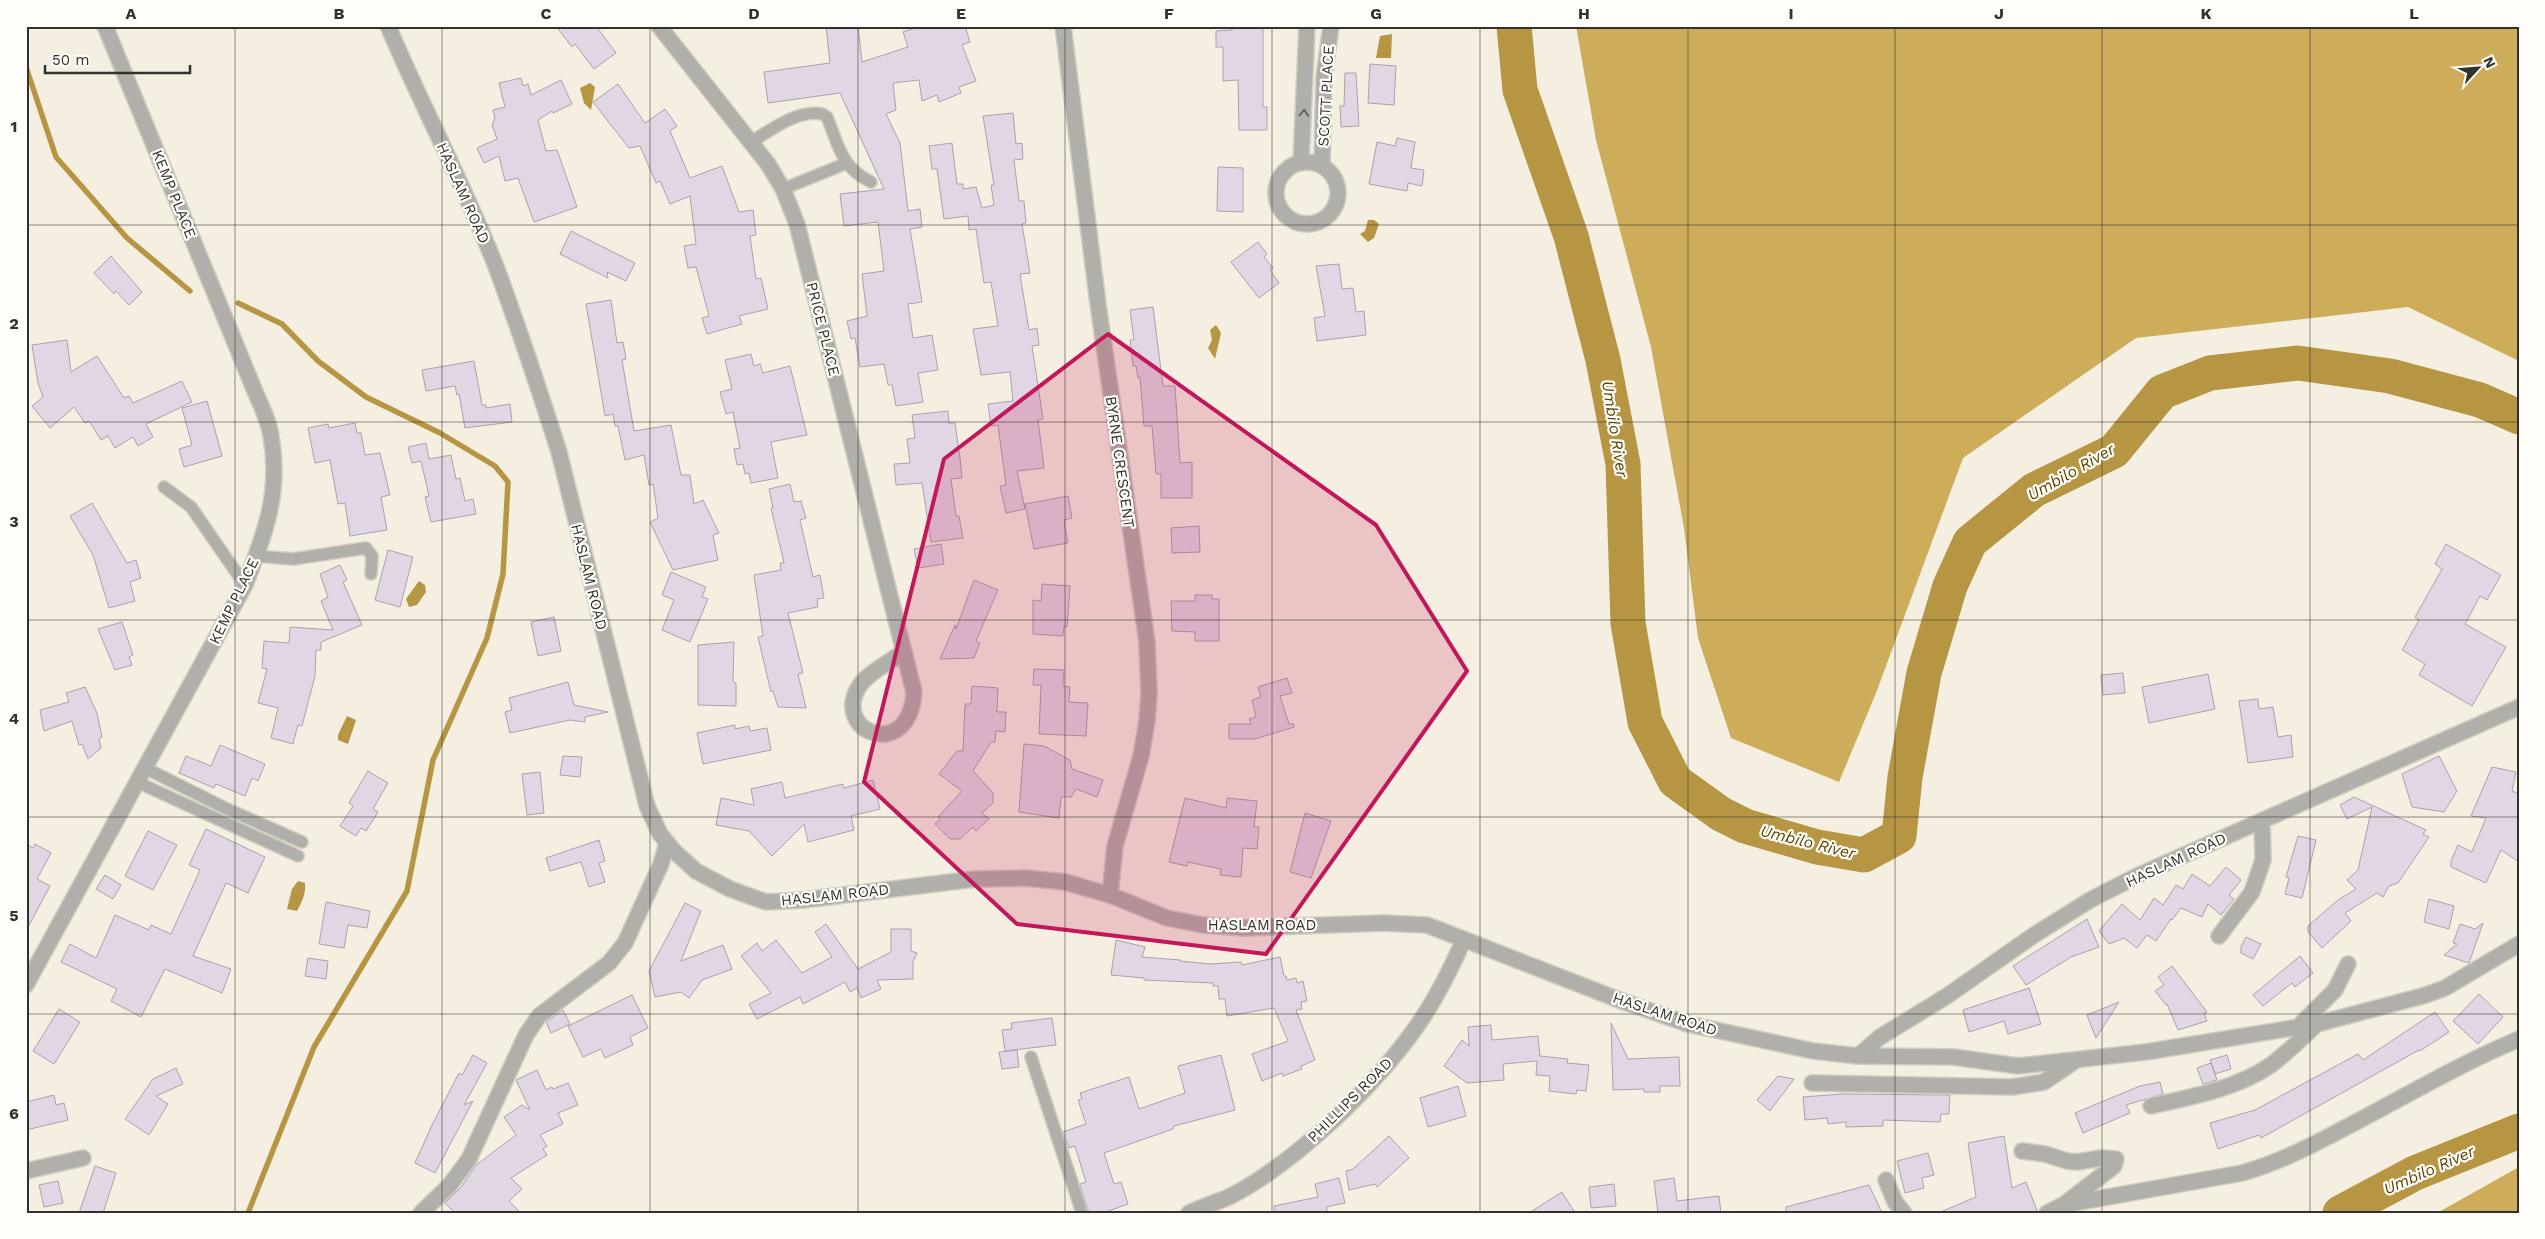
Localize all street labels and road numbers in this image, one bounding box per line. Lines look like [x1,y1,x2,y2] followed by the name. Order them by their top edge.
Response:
[1314,45,1338,147] street label: SCOTT PLACE
[433,140,493,246] street label: HASLAM ROAD
[148,147,200,241] street label: KEMP PLACE
[803,280,843,378] street label: PRICE PLACE
[1102,395,1138,529] street label: BYRNE CRESCENT
[567,522,611,632] street label: HASLAM ROAD
[205,555,263,647] street label: KEMP PLACE
[2123,829,2229,891] street label: HASLAM ROAD
[780,880,890,910] street label: HASLAM ROAD
[1208,916,1316,934] street label: HASLAM ROAD
[1611,989,1719,1039] street label: HASLAM ROAD
[1304,1054,1396,1146] street label: PHILLIPS ROAD

